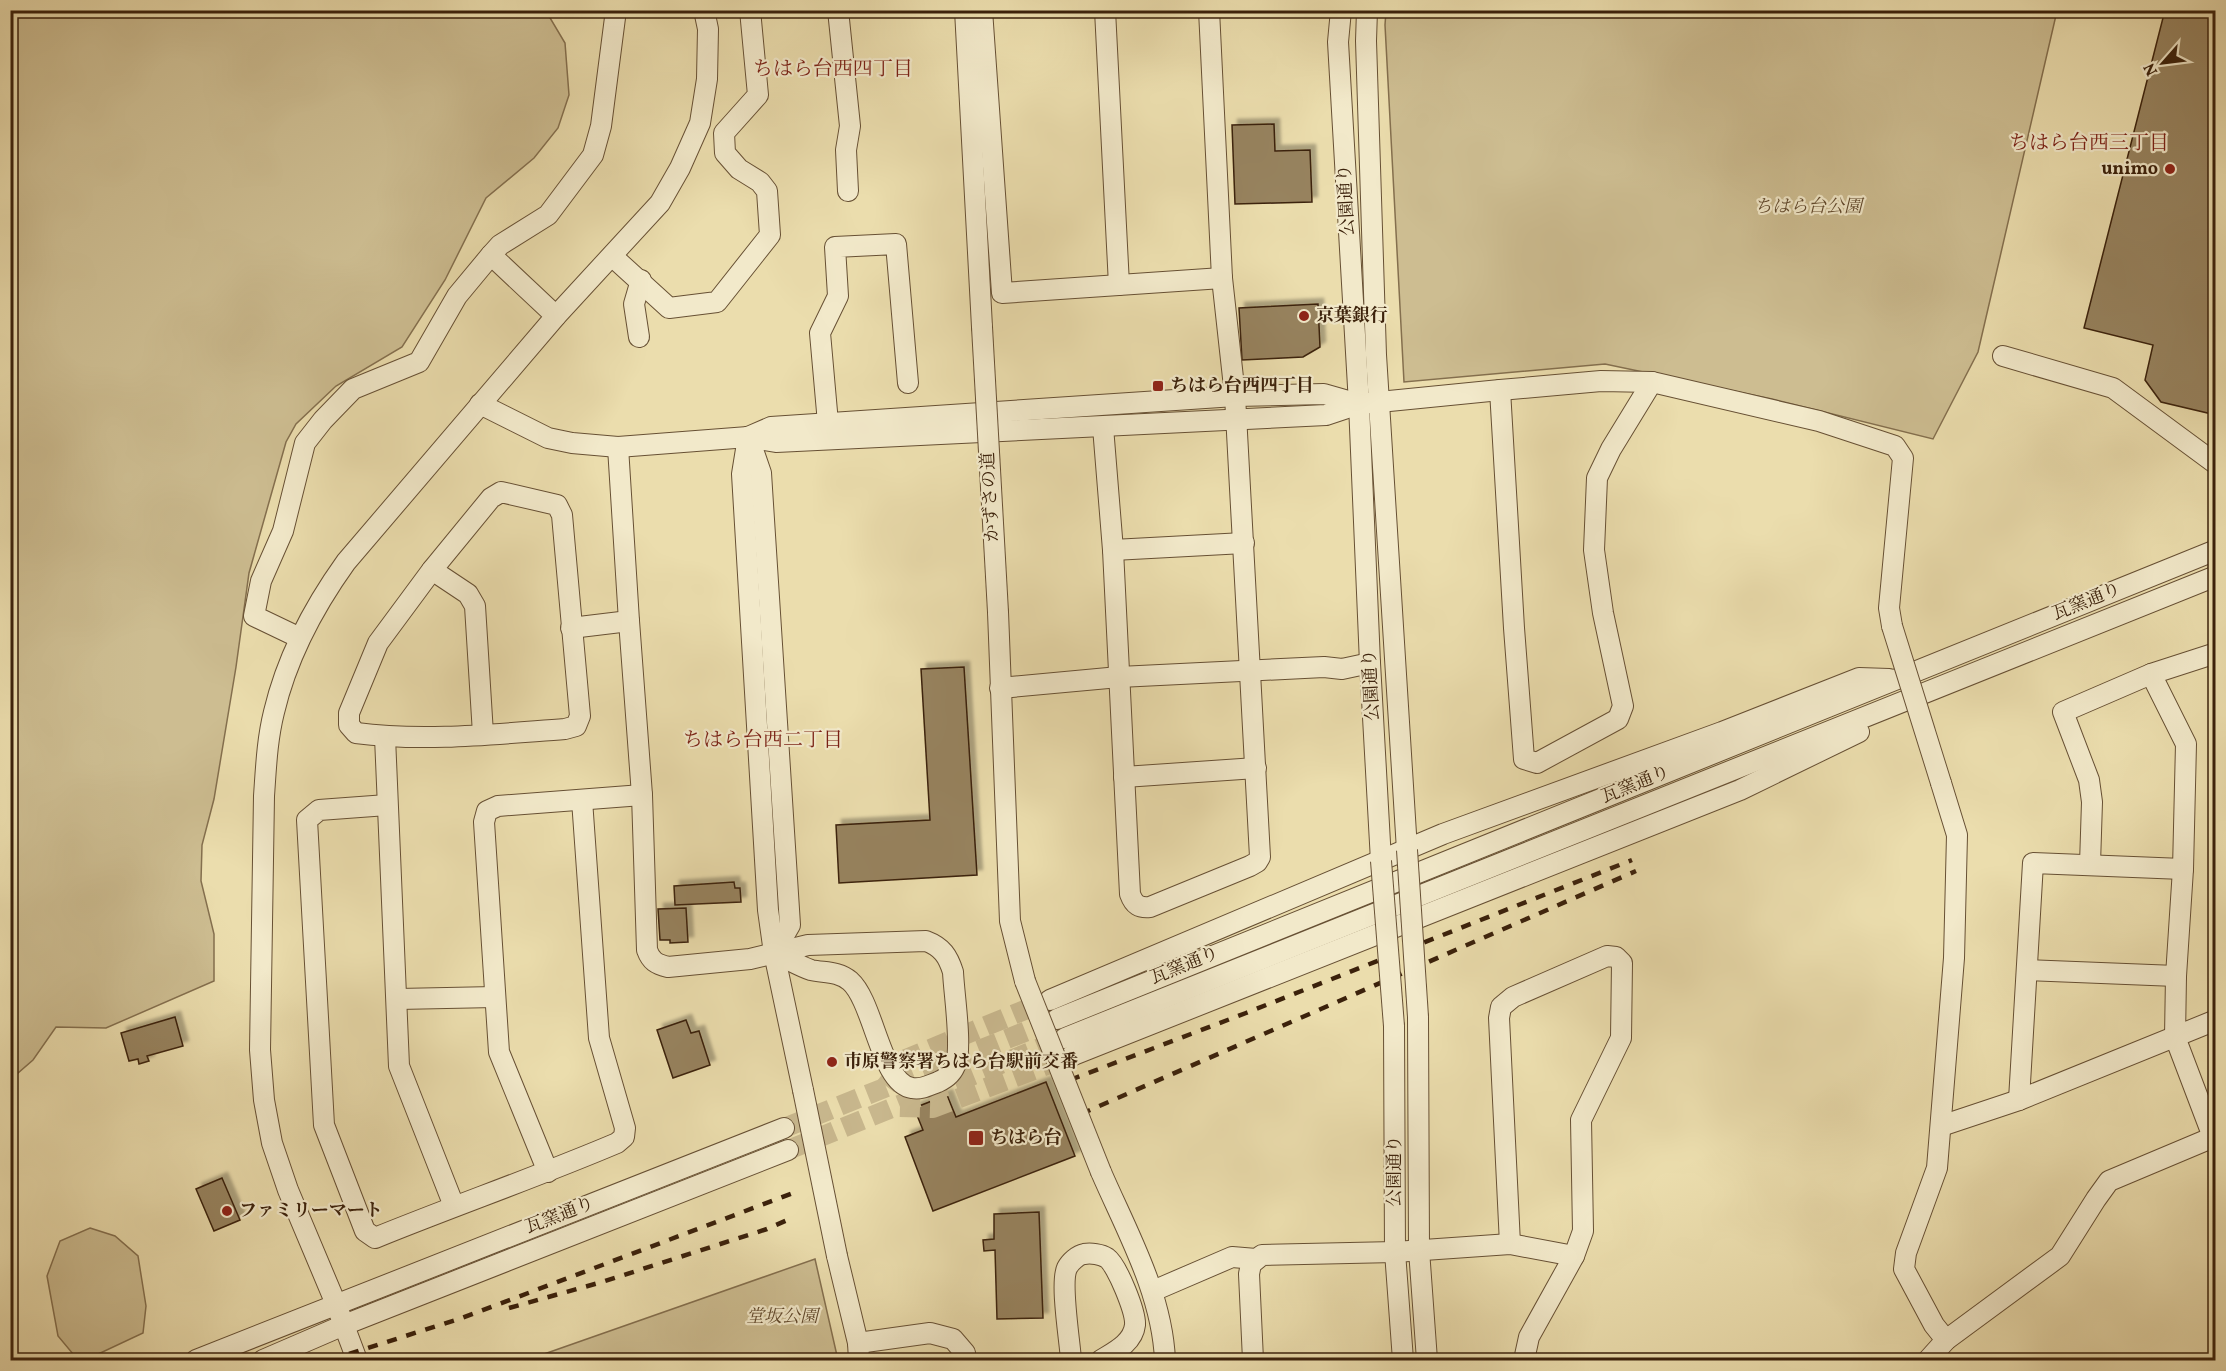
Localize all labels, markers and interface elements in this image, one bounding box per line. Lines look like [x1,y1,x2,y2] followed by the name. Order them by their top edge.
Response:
[2133,33,2193,93] north arrow
[753,56,913,84] district label: ちはら台西四丁目
[2139,58,2164,79] text: N
[2009,130,2169,158] district label: ちはら台西三丁目
[2101,157,2158,182] place label: unimo
[2163,162,2177,176] marker: unimo
[1333,163,1361,237] street label: 公園通り
[1754,195,1865,220] park label: ちはら台公園
[1316,304,1388,329] place label: 京葉銀行
[1297,309,1311,323] marker: 京葉銀行
[1170,374,1314,399] place label: ちはら台西四丁目
[1151,379,1165,393] marker: ちはら台西四丁目
[976,451,1006,543] street label: かずさの道
[2049,577,2125,627] street label: 瓦窯通り
[1358,648,1386,722] street label: 公園通り
[683,727,843,755] district label: ちはら台西二丁目
[1598,760,1674,810] street label: 瓦窯通り
[1147,941,1223,991] street label: 瓦窯通り
[844,1050,1078,1075] place label: 市原警察署ちはら台駅前交番
[825,1055,839,1069] marker: 市原警察署ちはら台駅前交番
[990,1126,1062,1151] place label: ちはら台
[967,1129,985,1147] marker: ちはら台
[1383,1135,1408,1207] street label: 公園通り
[522,1191,598,1241] street label: 瓦窯通り
[239,1199,383,1224] place label: ファミリーマート
[220,1204,234,1218] marker: ファミリーマート
[746,1305,821,1330] park label: 堂坂公園

